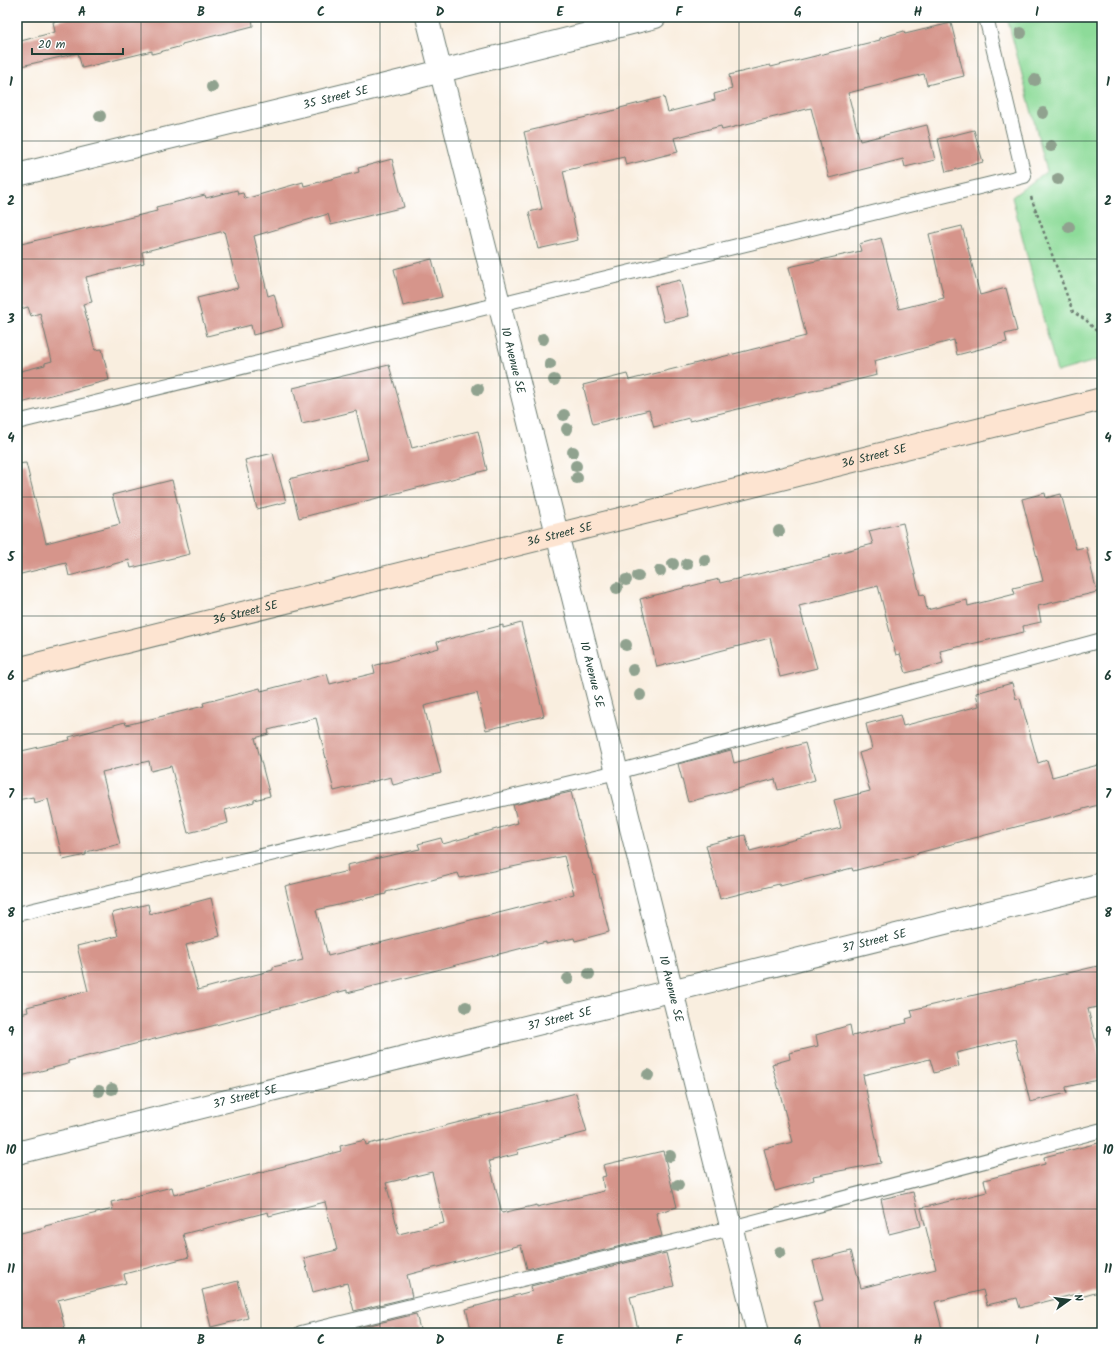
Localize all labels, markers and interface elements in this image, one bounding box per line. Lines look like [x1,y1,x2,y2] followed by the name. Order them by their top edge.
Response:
[78,2,86,23] text: A
[197,2,205,23] text: B
[317,2,325,23] text: C
[436,2,445,23] text: D
[556,2,564,23] text: E
[675,2,683,23] text: F
[794,2,802,23] text: G
[914,2,923,23] text: H
[1035,2,1039,23] text: I
[32,30,123,56] scale bar
[38,35,66,54] text: 20 m
[9,72,13,93] text: 1
[1106,72,1110,93] text: 1
[301,80,371,114] street label: 35 Street SE
[7,191,15,212] text: 2
[1104,191,1112,212] text: 2
[6,309,15,330] text: 3
[1103,309,1112,330] text: 3
[496,325,531,397] street label: 10 Avenue SE
[7,428,15,449] text: 4
[1104,428,1112,449] text: 4
[839,438,910,473] street label: 36 Street SE
[525,516,595,551] street label: 36 Street SE
[7,547,16,568] text: 5
[1104,547,1113,568] text: 5
[210,595,281,630] street label: 36 Street SE
[575,639,610,711] street label: 10 Avenue SE
[7,666,15,687] text: 6
[1104,666,1112,687] text: 6
[8,784,15,805] text: 7
[1105,784,1112,805] text: 7
[7,903,15,924] text: 8
[1104,903,1112,924] text: 8
[840,923,909,958] street label: 37 Street SE
[654,953,689,1025] street label: 10 Avenue SE
[525,1001,595,1036] street label: 37 Street SE
[8,1022,15,1043] text: 9
[1105,1022,1112,1043] text: 9
[211,1079,280,1114] street label: 37 Street SE
[6,1140,17,1161] text: 10
[1103,1140,1114,1161] text: 10
[7,1259,15,1280] text: 11
[1104,1259,1112,1280] text: 11
[1049,1280,1089,1320] north arrow
[1068,1292,1087,1303] text: N
[78,1330,86,1350] text: A
[197,1330,205,1350] text: B
[317,1330,325,1350] text: C
[436,1330,445,1350] text: D
[556,1330,564,1350] text: E
[675,1330,683,1350] text: F
[794,1330,802,1350] text: G
[914,1330,923,1350] text: H
[1035,1330,1039,1350] text: I

